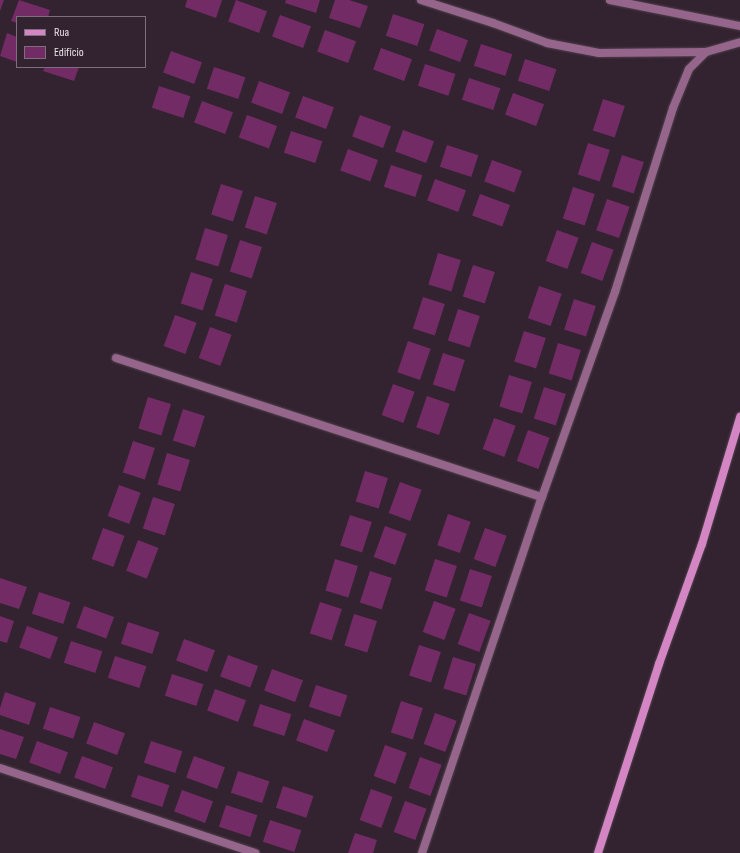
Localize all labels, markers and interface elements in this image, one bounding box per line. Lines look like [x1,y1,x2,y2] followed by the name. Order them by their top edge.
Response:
[16,16,146,68] legend
[54,25,69,40] text: Rua
[54,45,84,60] text: Edifício

